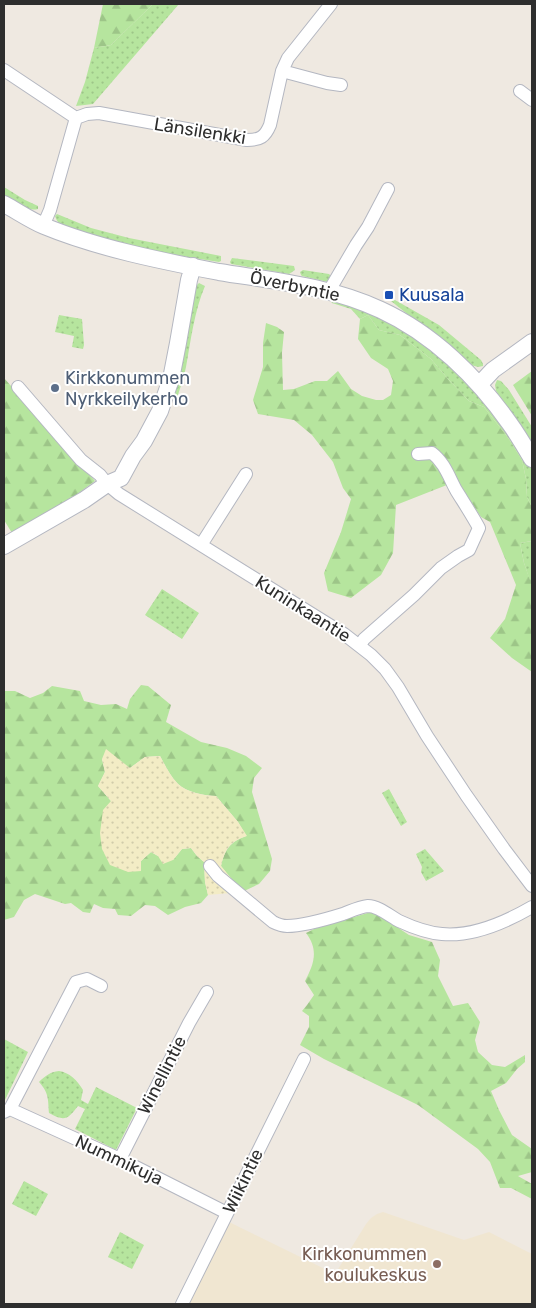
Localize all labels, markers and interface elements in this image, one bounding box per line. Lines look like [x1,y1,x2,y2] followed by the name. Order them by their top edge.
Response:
[152,113,248,149] street label: Länsilenkki
[248,266,342,306] street label: Överbyntie
[399,284,465,306] place label: Kuusala
[383,289,395,301] marker: Kuusala
[65,367,190,410] place label: Kirkkonummen Nyrkkeilykerho
[49,382,61,394] marker: Kirkkonummen Nyrkkeilykerho
[251,571,355,647] street label: Kuninkaantie
[133,1032,191,1118] street label: Winellintie
[72,1130,166,1190] street label: Nummikuja
[218,1145,268,1217] street label: Wiikintie
[302,1243,427,1286] place label: Kirkkonummen koulukeskus
[431,1258,443,1270] marker: Kirkkonummen koulukeskus

